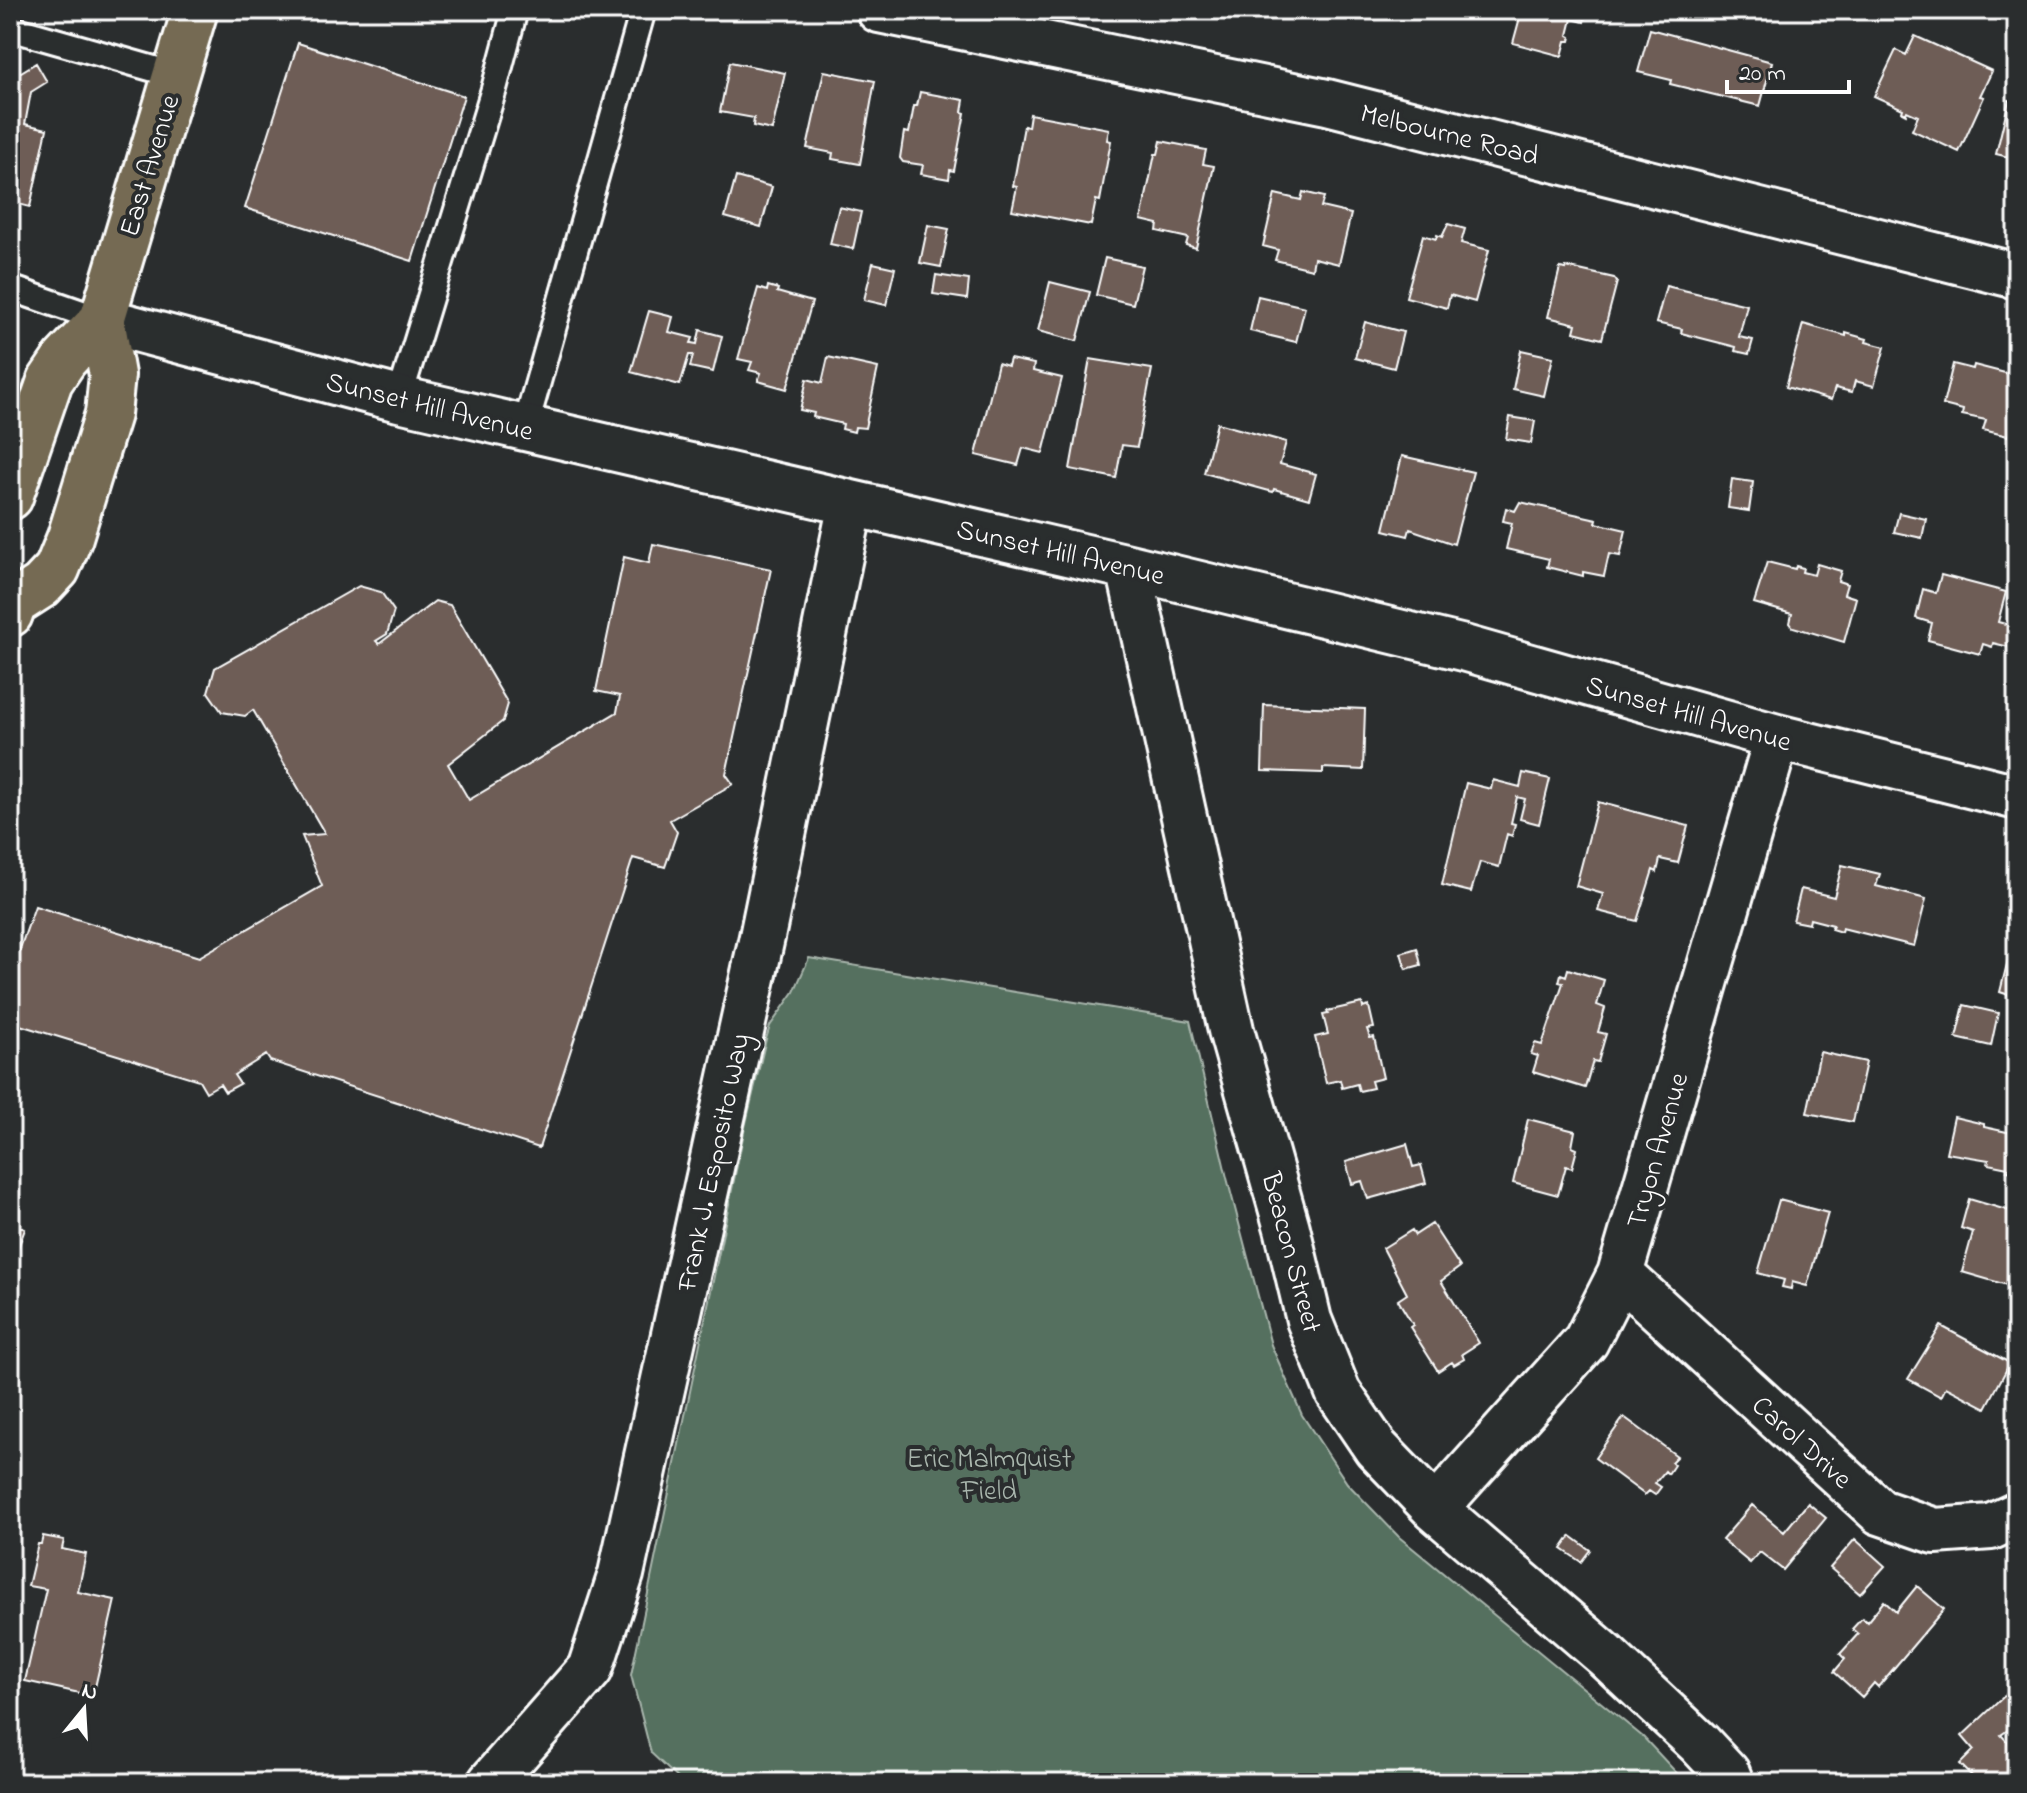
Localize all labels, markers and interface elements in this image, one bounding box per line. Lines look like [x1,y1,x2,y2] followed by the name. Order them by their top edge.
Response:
[1727,44,1849,94] scale bar
[1739,57,1786,92] text: 20 m
[110,90,192,242] street label: East Avenue
[1356,94,1543,178] street label: Melbourne Road
[321,363,538,454] street label: Sunset Hill Avenue
[952,511,1169,598] street label: Sunset Hill Avenue
[1580,666,1796,764] street label: Sunset Hill Avenue
[668,1030,763,1297] street label: Frank J. Esposito Way
[1618,1068,1701,1234] street label: Tryon Avenue
[1248,1167,1331,1338] street label: Beacon Street
[1741,1387,1860,1500] street label: Carol Drive
[907,1440,1071,1513] park label: Eric Malmquist Field
[44,1669,124,1749] north arrow
[77,1675,101,1710] text: N

